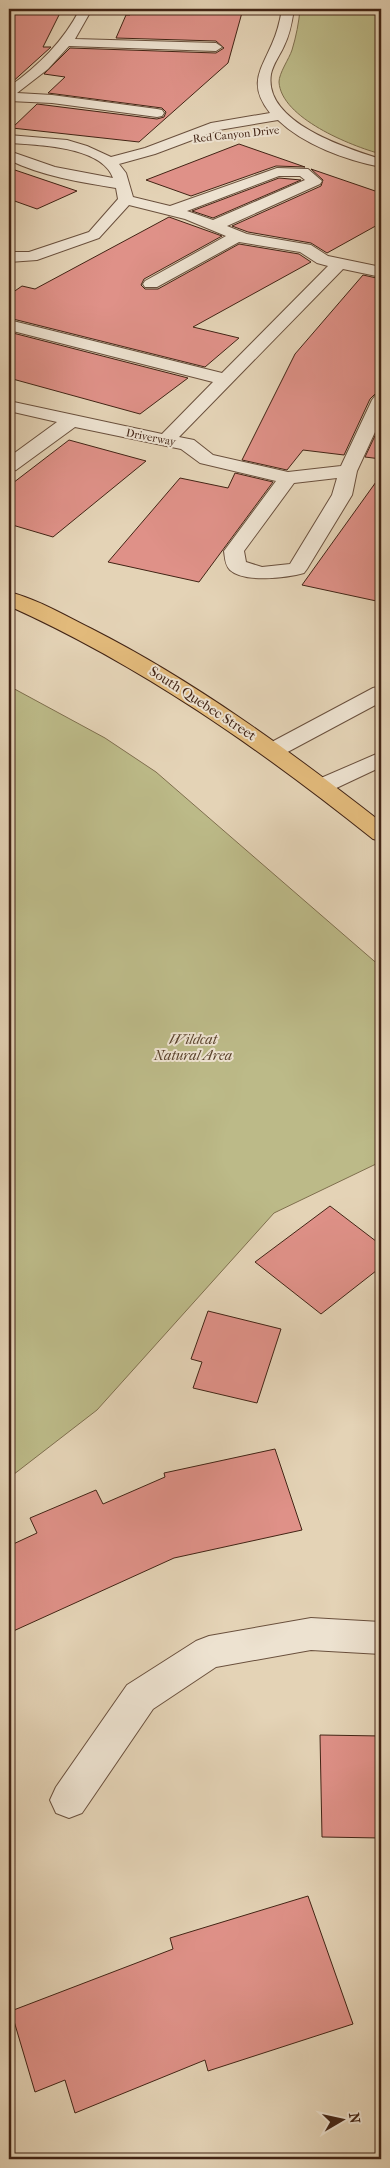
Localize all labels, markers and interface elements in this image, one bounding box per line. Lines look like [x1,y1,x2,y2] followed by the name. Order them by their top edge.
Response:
[192,123,281,146] street label: Red Canyon Drive
[125,426,178,449] street label: Driverway
[146,663,259,744] street label: South Quebec Street
[153,1031,232,1064] park label: Wildcat Natural Area
[318,2096,368,2146] north arrow
[345,2111,364,2125] text: N

